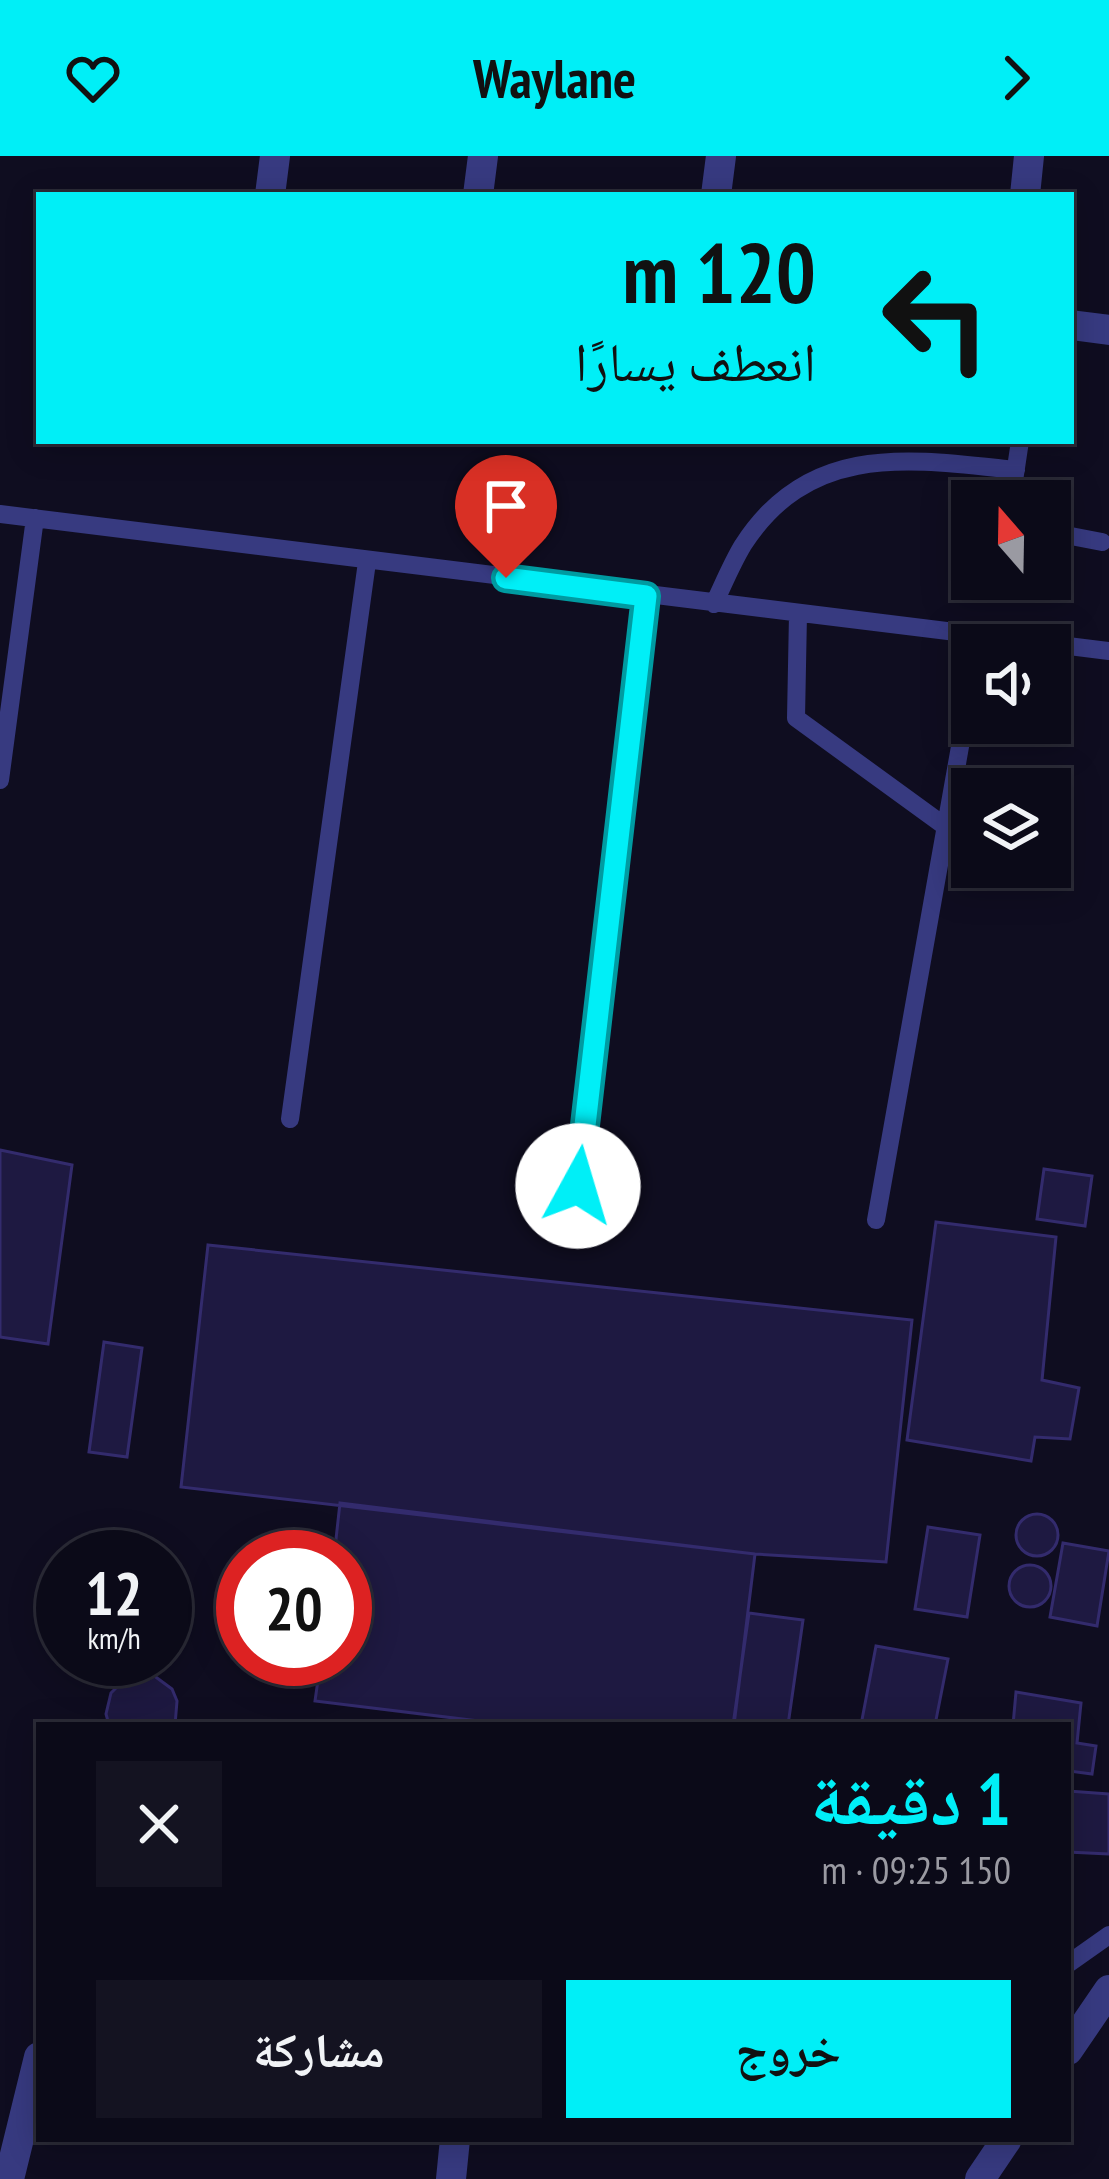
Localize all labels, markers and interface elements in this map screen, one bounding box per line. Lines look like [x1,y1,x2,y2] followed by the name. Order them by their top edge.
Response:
[473,43,636,113] text: Waylane
[60,45,126,111] icon: heart
[983,45,1049,111] icon: forward
[623,217,816,326] text: 120 m
[858,240,1014,396] icon: left
[575,326,816,396] text: انعطف يسارًا
[455,455,557,578] pin
[473,473,539,539] icon: arrive
[951,480,1071,600] north arrow
[951,480,1071,888] map controls
[951,624,1071,744] button: sound
[951,768,1071,888] button: layers
[515,1123,641,1249] position arrow
[216,1530,372,1686] speed limit sign: 20
[85,1554,143,1632] text: 12
[87,1618,141,1657] text: km/h
[811,1752,1011,1845] text: 1 دقيقة
[96,1761,222,1887] button: close
[822,1844,1011,1895] text: 150 m · 09:25
[96,1980,542,2118] button: مشاركة
[566,1980,1011,2118] button: خروج

